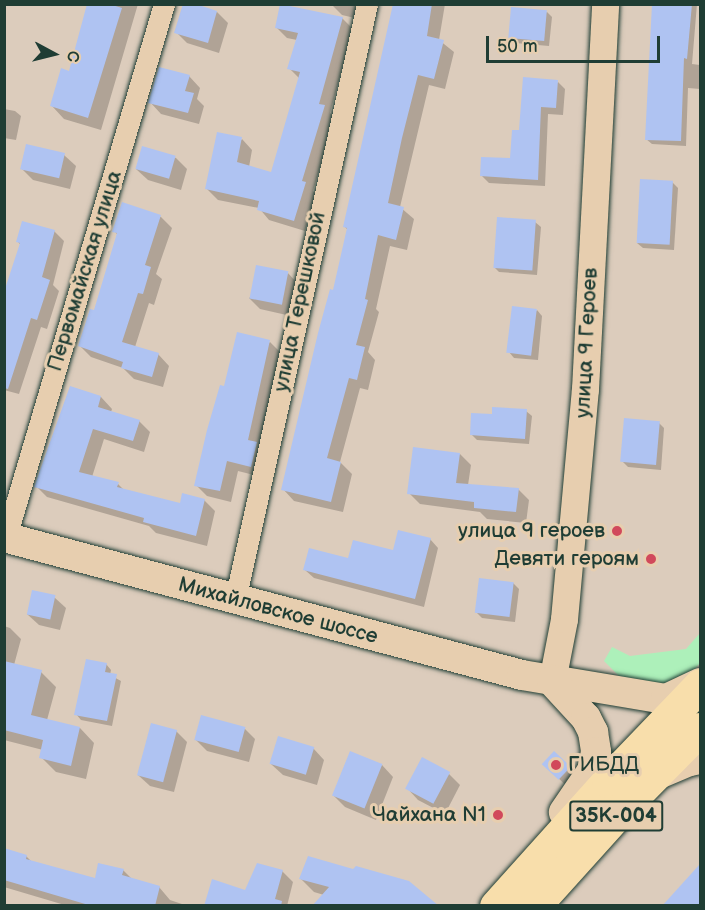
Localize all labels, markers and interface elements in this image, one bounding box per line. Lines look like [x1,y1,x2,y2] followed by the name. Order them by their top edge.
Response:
[24,24,84,84] north arrow
[489,24,663,62] scale bar
[497,36,538,57] text: 50 m
[62,50,82,63] text: С
[42,168,128,374] street label: Первомайская улица
[269,210,331,394] street label: улица Терешковой
[570,267,604,419] street label: улица 9 Героев
[458,518,605,544] place label: улица 9 героев
[610,524,624,538] marker: улица 9 героев
[494,546,639,572] place label: Девяти героям
[644,552,658,566] marker: Девяти героям
[175,572,381,650] street label: Михайловское шоссе
[568,752,639,778] place label: ГИБДД
[549,758,563,772] marker: ГИБДД
[568,799,664,833] road number: 35К-004
[372,802,486,828] place label: Чайхана N1
[491,808,505,822] marker: Чайхана N1

